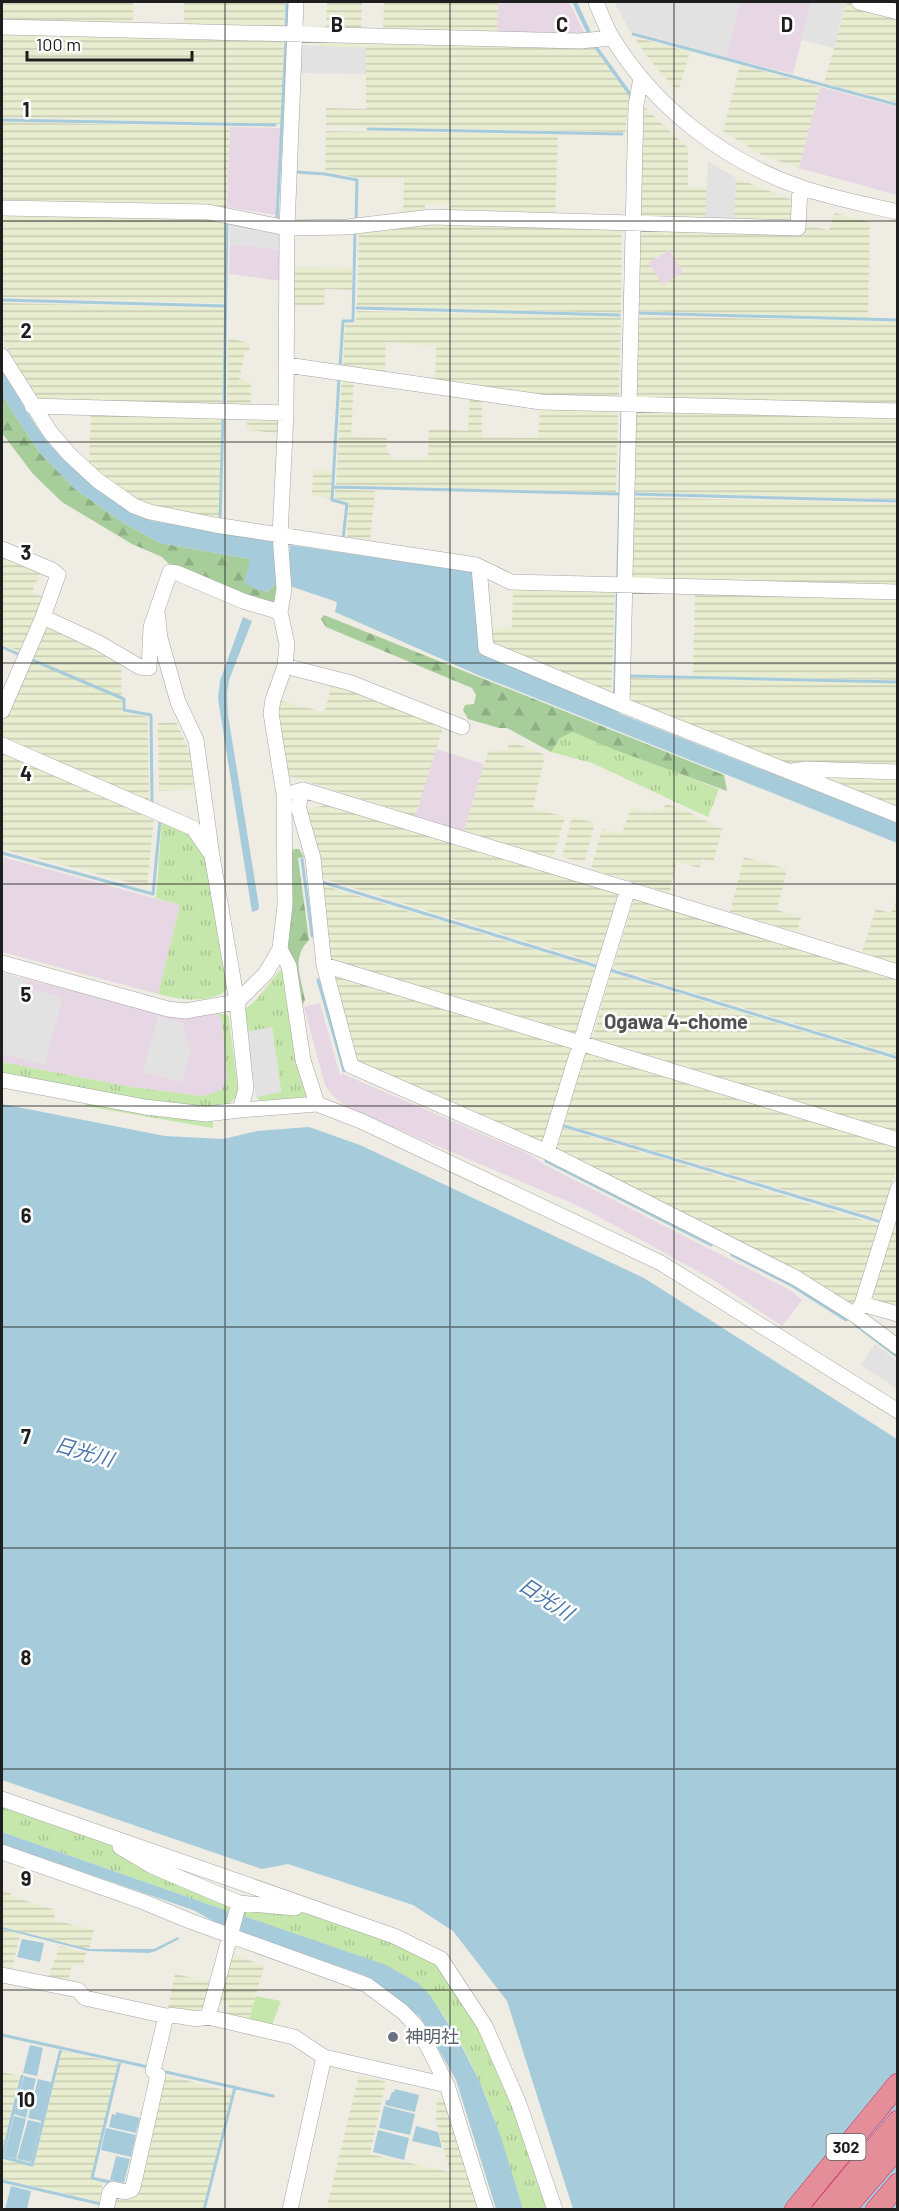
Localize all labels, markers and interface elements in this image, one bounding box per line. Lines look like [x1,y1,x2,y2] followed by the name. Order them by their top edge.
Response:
[331,12,343,36] text: B
[556,12,568,36] text: C
[781,12,793,36] text: D
[27,24,192,62] scale bar
[36,33,81,55] text: 100 m
[22,97,30,121] text: 1
[20,318,32,342] text: 2
[21,540,31,564] text: 3
[20,761,32,785] text: 4
[21,982,32,1006] text: 5
[604,1009,748,1033] district label: Ogawa 4-chome
[21,1203,32,1227] text: 6
[21,1424,31,1448] text: 7
[52,1431,118,1471] water label: 日光川
[515,1572,580,1626] water label: 日光川
[21,1645,32,1669] text: 8
[21,1866,31,1890] text: 9
[405,2025,459,2047] place label: 神明社
[386,2030,400,2044] marker: 神明社
[17,2087,35,2111] text: 10
[826,2134,866,2160] road number: 302

